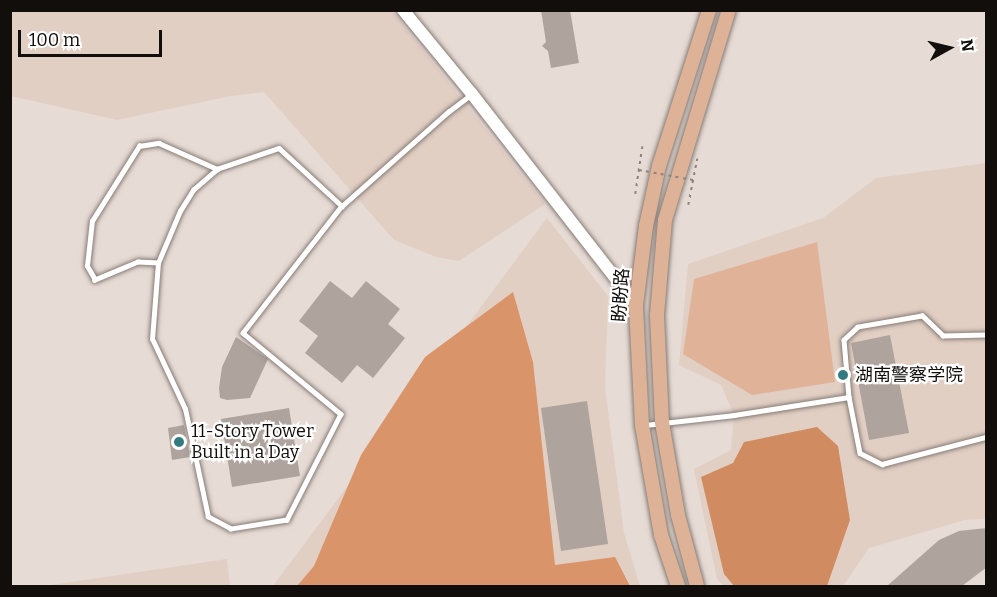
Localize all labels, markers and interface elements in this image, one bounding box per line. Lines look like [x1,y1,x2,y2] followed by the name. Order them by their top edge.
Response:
[21,18,165,56] scale bar
[919,18,979,78] north arrow
[29,29,80,51] text: 100 m
[957,38,978,53] text: N
[608,267,634,323] street label: 盼盼路
[855,364,963,386] place label: 湖南警察学院
[836,368,850,382] marker: 湖南警察学院
[191,421,314,464] place label: 11-Story Tower Built in a Day
[172,435,186,449] marker: 11-Story Tower Built in a Day

